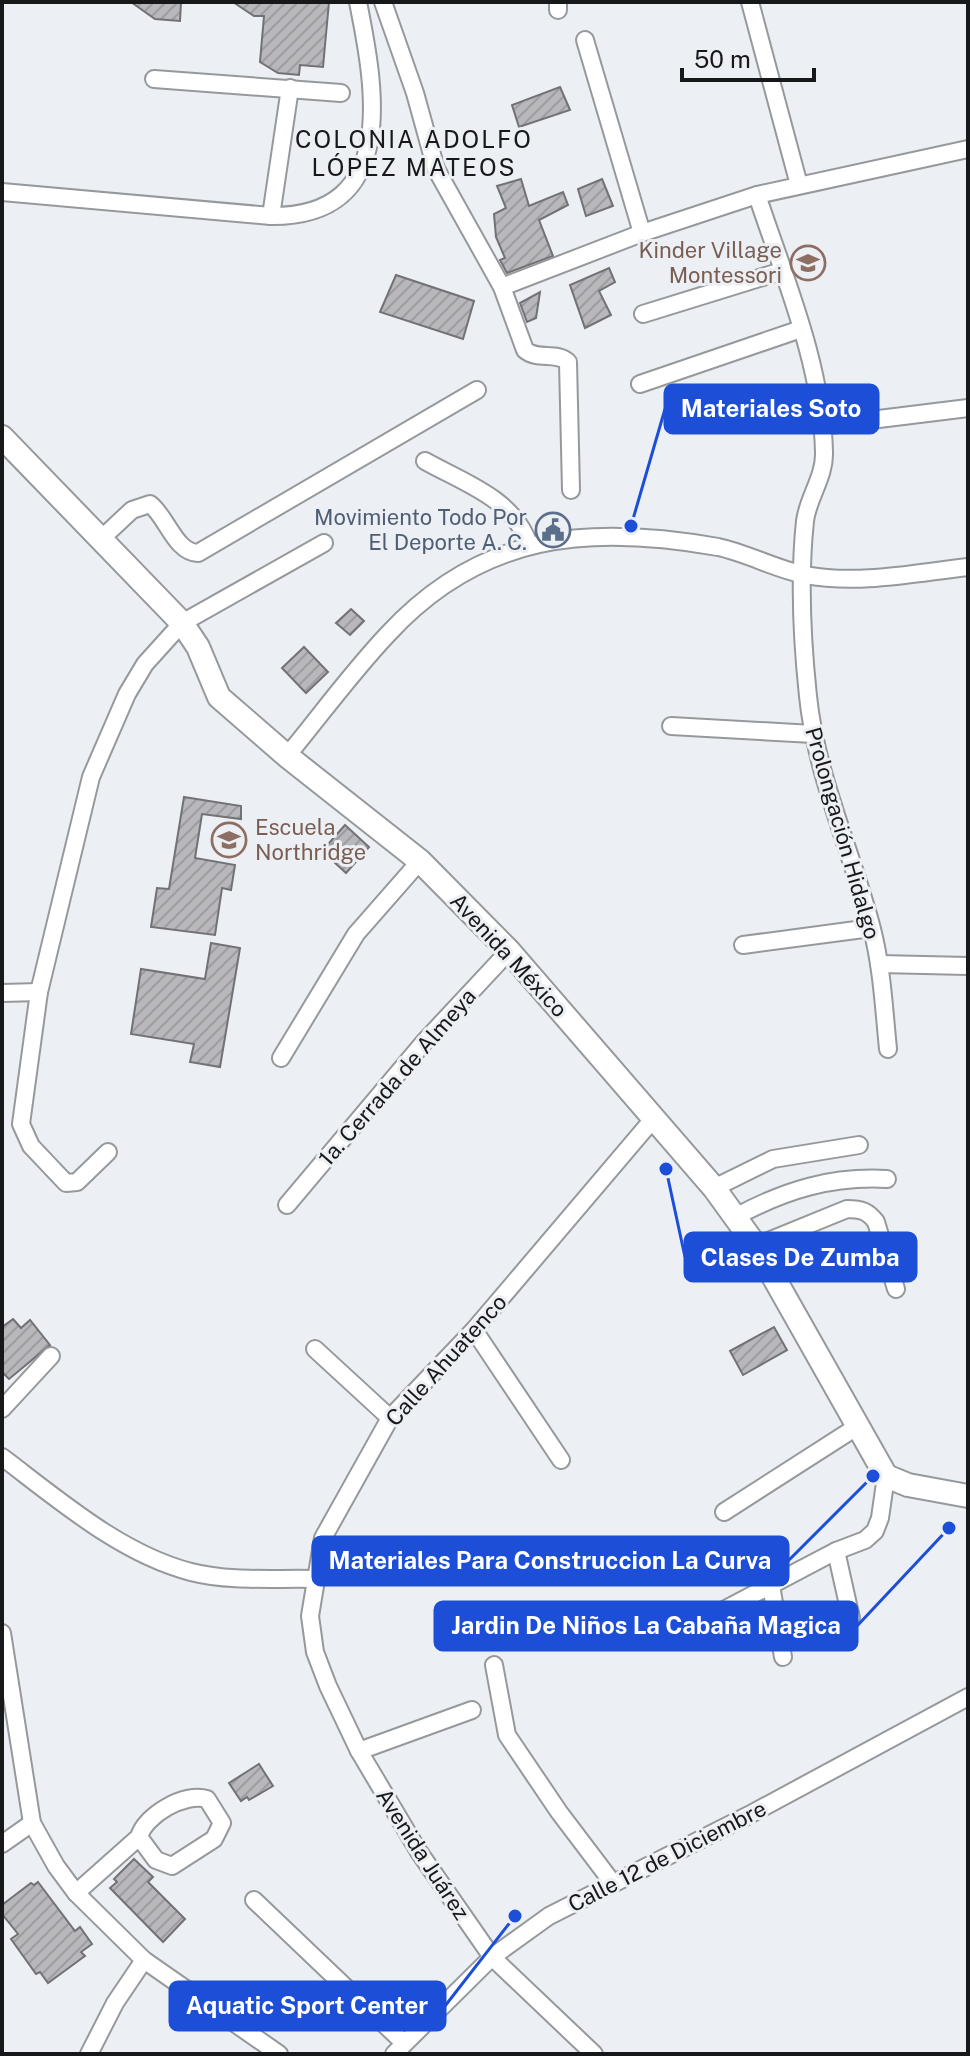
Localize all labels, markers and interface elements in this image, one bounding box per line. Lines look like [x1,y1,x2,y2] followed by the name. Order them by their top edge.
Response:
[682,32,814,82] scale bar
[694,45,751,73] text: 50 m
[295,125,533,181] district label: COLONIA ADOLFO LÓPEZ MATEOS
[638,237,782,288] place label: Kinder Village Montessori
[789,244,827,282] school or university icon: Kinder Village Montessori
[665,385,878,433] callout: Materiales Soto
[681,394,861,422] text: Materiales Soto
[314,504,527,555] place label: Movimiento Todo Por El Deporte A. C.
[534,511,572,549] public building icon: Movimiento Todo Por El Deporte A. C.
[800,724,886,942] street label: Prolongación Hidalgo
[255,814,366,865] place label: Escuela Northridge
[210,821,248,859] school or university icon: Escuela Northridge
[445,888,573,1022] street label: Avenida México
[313,983,481,1171] street label: 1a. Cerrada de Almeya
[685,1233,916,1281] callout: Clases De Zumba
[700,1243,900,1271] text: Clases De Zumba
[380,1289,512,1431] street label: Calle Ahuatenco
[313,1537,788,1585] callout: Materiales Para Construccion La Curva
[329,1546,771,1574] text: Materiales Para Construccion La Curva
[435,1602,857,1650] callout: Jardin De Niños La Cabaña Magica
[451,1611,841,1639] text: Jardin De Niños La Cabaña Magica
[371,1784,475,1924] street label: Avenida Juárez
[564,1795,770,1917] street label: Calle 12 de Diciembre
[170,1982,445,2030] callout: Aquatic Sport Center
[186,1991,428,2019] text: Aquatic Sport Center

